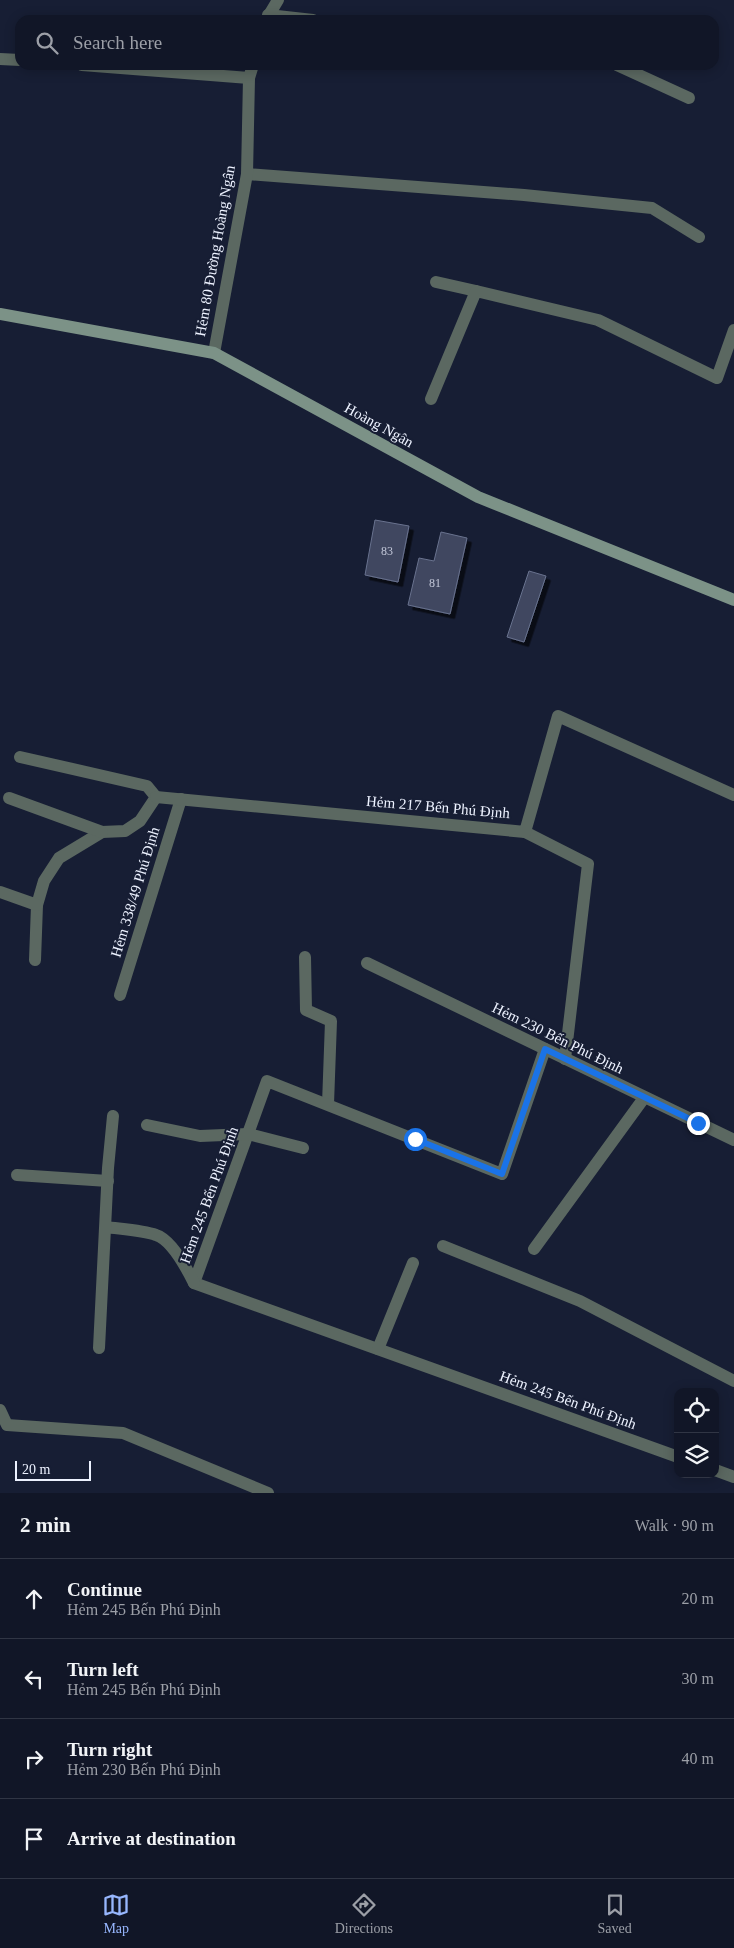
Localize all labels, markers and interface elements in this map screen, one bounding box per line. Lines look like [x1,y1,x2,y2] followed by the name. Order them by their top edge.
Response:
[15,15,719,70] search box
[33,29,61,57] icon: search
[73,32,162,53] text: Search here
[192,164,238,338] street label: Hẻm 80 Đường Hoàng Ngân
[342,400,417,451] street label: Hoàng Ngân
[381,544,393,558] house number: 83
[429,576,441,590] house number: 81
[365,793,511,821] street label: Hẻm 217 Bến Phú Định
[108,824,163,959] street label: Hẻm 338/49 Phú Định
[490,999,627,1077] street label: Hẻm 230 Bến Phú Định
[687,1112,710,1135] route end
[177,1124,241,1265] street label: Hẻm 245 Bến Phú Định
[404,1128,427,1151] route start
[498,1368,639,1432] street label: Hẻm 245 Bến Phú Định
[674,1388,719,1478] map controls
[674,1388,719,1433] button: locate
[674,1433,719,1478] button: layers
[15,1458,91,1481] scale bar
[22,1462,50,1477] text: 20 m
[20,1513,71,1537] text: 2 min
[635,1517,714,1534] text: Walk · 90 m
[67,1579,142,1600] text: Continue
[20,1585,48,1613] icon: ahead
[682,1590,714,1607] text: 20 m
[67,1601,221,1618] text: Hẻm 245 Bến Phú Định
[67,1659,139,1680] text: Turn left
[20,1665,48,1693] icon: left
[682,1670,714,1687] text: 30 m
[67,1681,221,1698] text: Hẻm 245 Bến Phú Định
[67,1739,152,1760] text: Turn right
[20,1745,48,1773] icon: right
[682,1750,714,1767] text: 40 m
[67,1761,221,1778] text: Hẻm 230 Bến Phú Định
[20,1825,48,1853] icon: arrive
[67,1828,236,1849] text: Arrive at destination
[102,1891,130,1937] tab: Map
[335,1891,393,1937] tab: Directions
[598,1891,632,1937] tab: Saved

